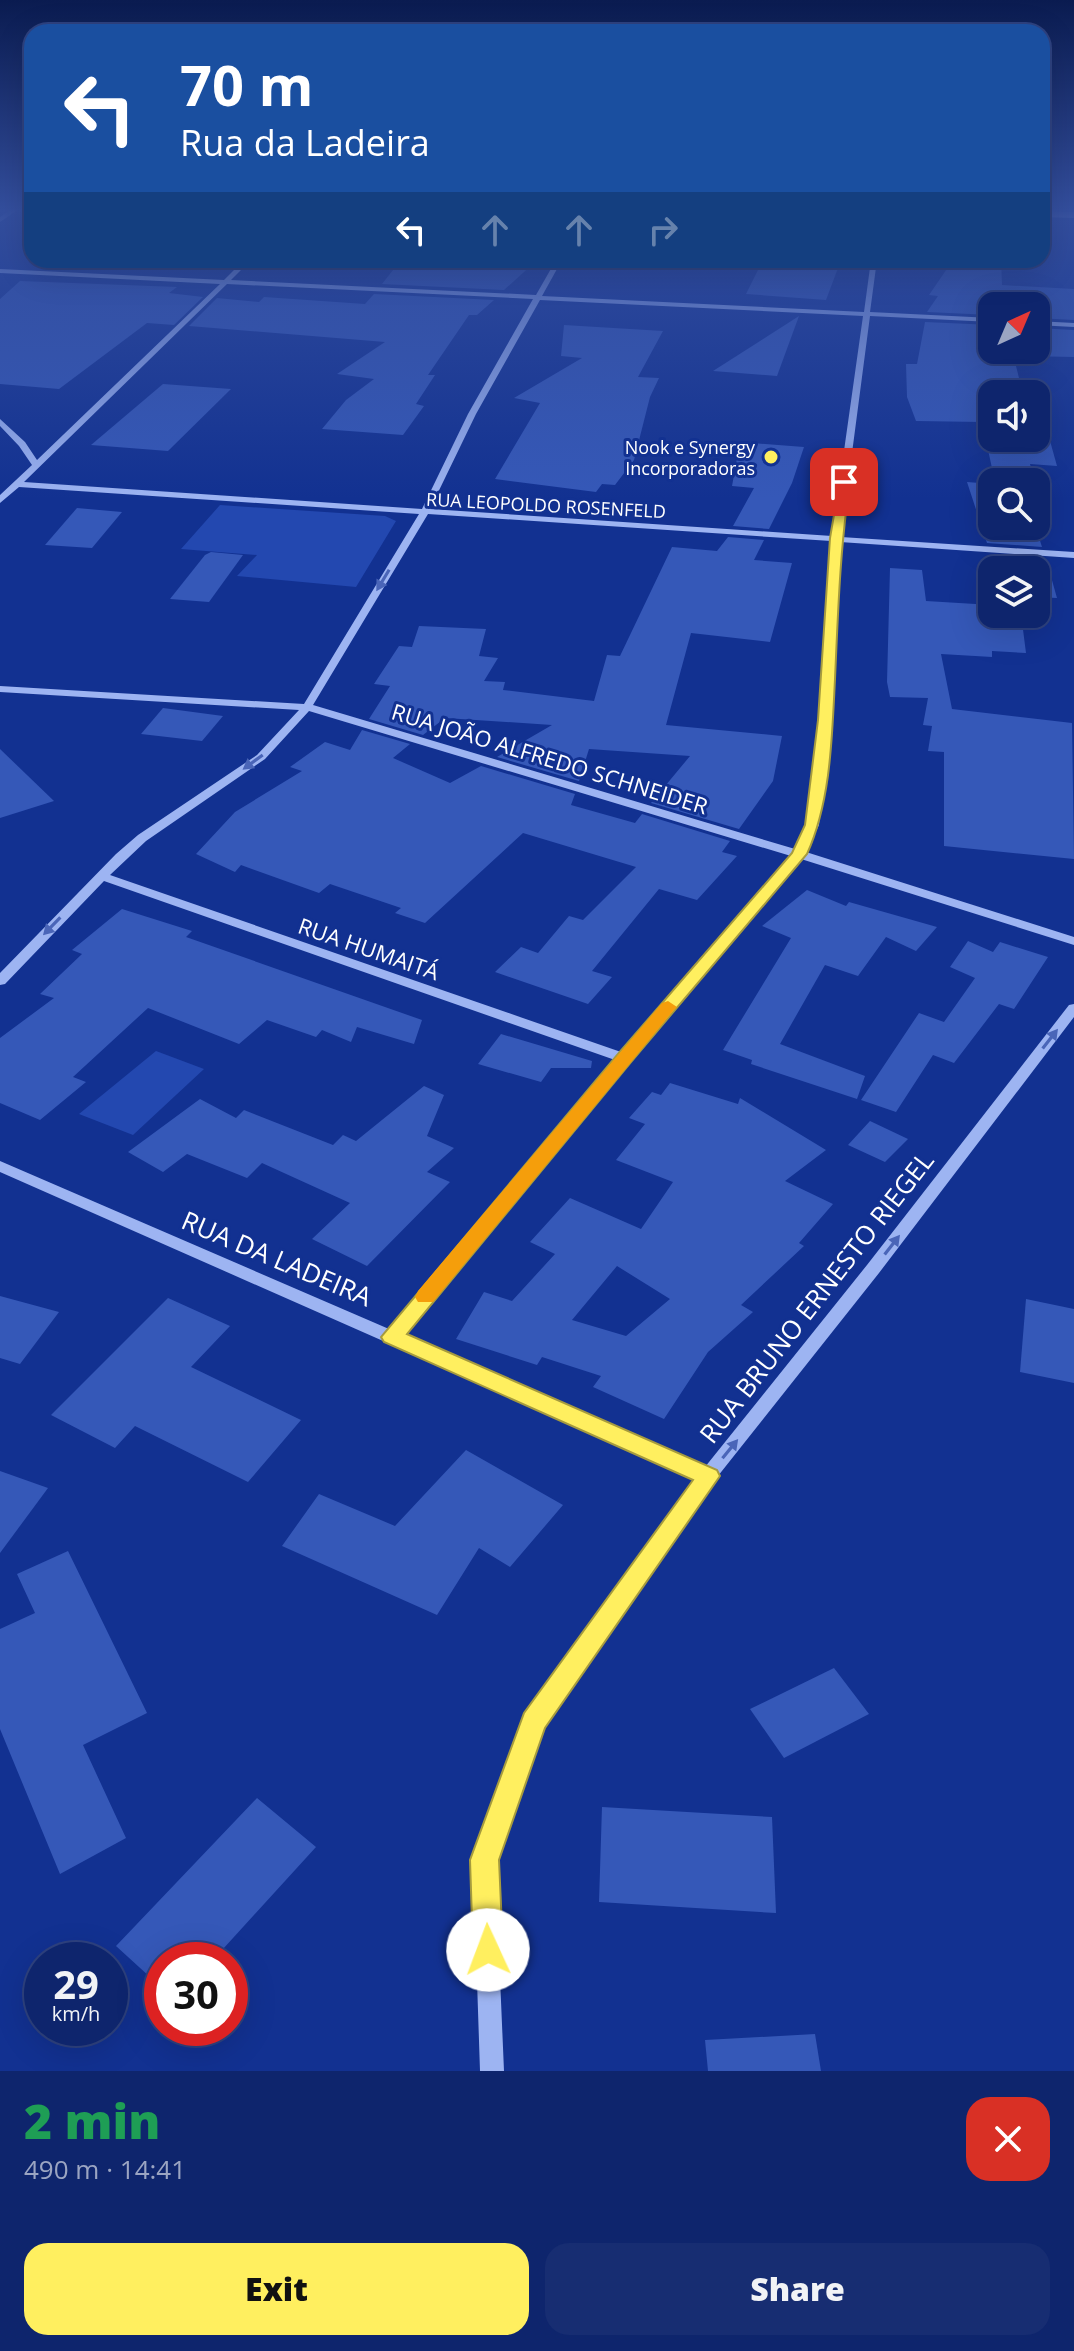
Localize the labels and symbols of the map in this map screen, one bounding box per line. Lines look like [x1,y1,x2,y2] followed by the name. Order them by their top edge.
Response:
[978,292,1050,364] north arrow
[625,435,756,480] place label: Nook e Synergy Incorporadoras
[762,448,780,466] marker: Nook e Synergy Incorporadoras
[810,448,878,516] pin
[426,487,666,523] street label: RUA LEOPOLDO ROSENFELD
[376,569,390,591] one-way arrow
[388,696,712,821] street label: RUA JOÃO ALFREDO SCHNEIDER
[242,754,263,770] one-way arrow
[294,910,444,986] street label: RUA HUMAITÁ
[44,916,62,935] one-way arrow
[1042,1029,1058,1049] one-way arrow
[691,1144,941,1450] street label: RUA BRUNO ERNESTO RIEGEL
[176,1202,378,1315] street label: RUA DA LADEIRA
[883,1235,899,1256] one-way arrow
[721,1439,738,1459] one-way arrow
[446,1908,530,1992] position arrow
[144,1942,248,2046] speed limit sign: 30

